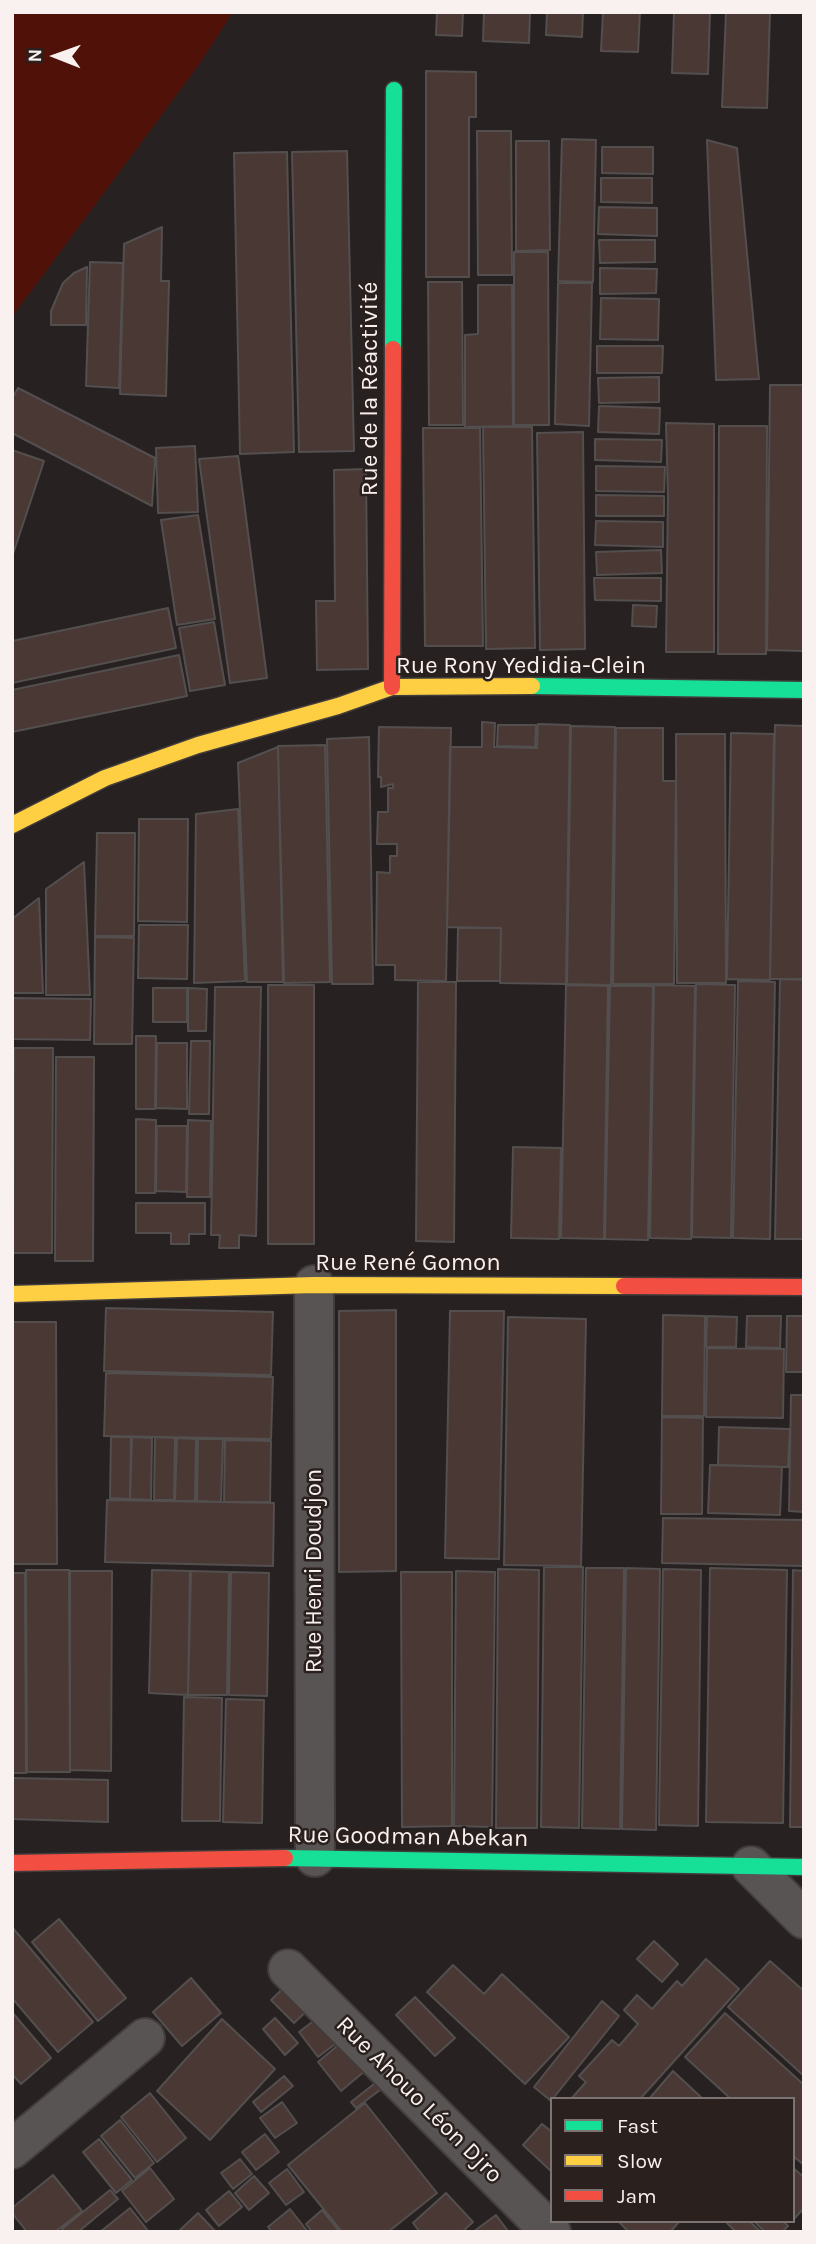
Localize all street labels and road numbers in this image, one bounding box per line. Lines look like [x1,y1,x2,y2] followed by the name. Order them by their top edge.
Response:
[356,282,384,496] street label: Rue de la Réactivité
[396,652,646,680] street label: Rue Rony Yedidia-Clein
[315,1249,501,1277] street label: Rue René Gomon
[300,1469,328,1673] street label: Rue Henri Doudjon
[287,1821,529,1853] street label: Rue Goodman Abekan
[330,2011,508,2189] street label: Rue Ahouo Léon Djro

